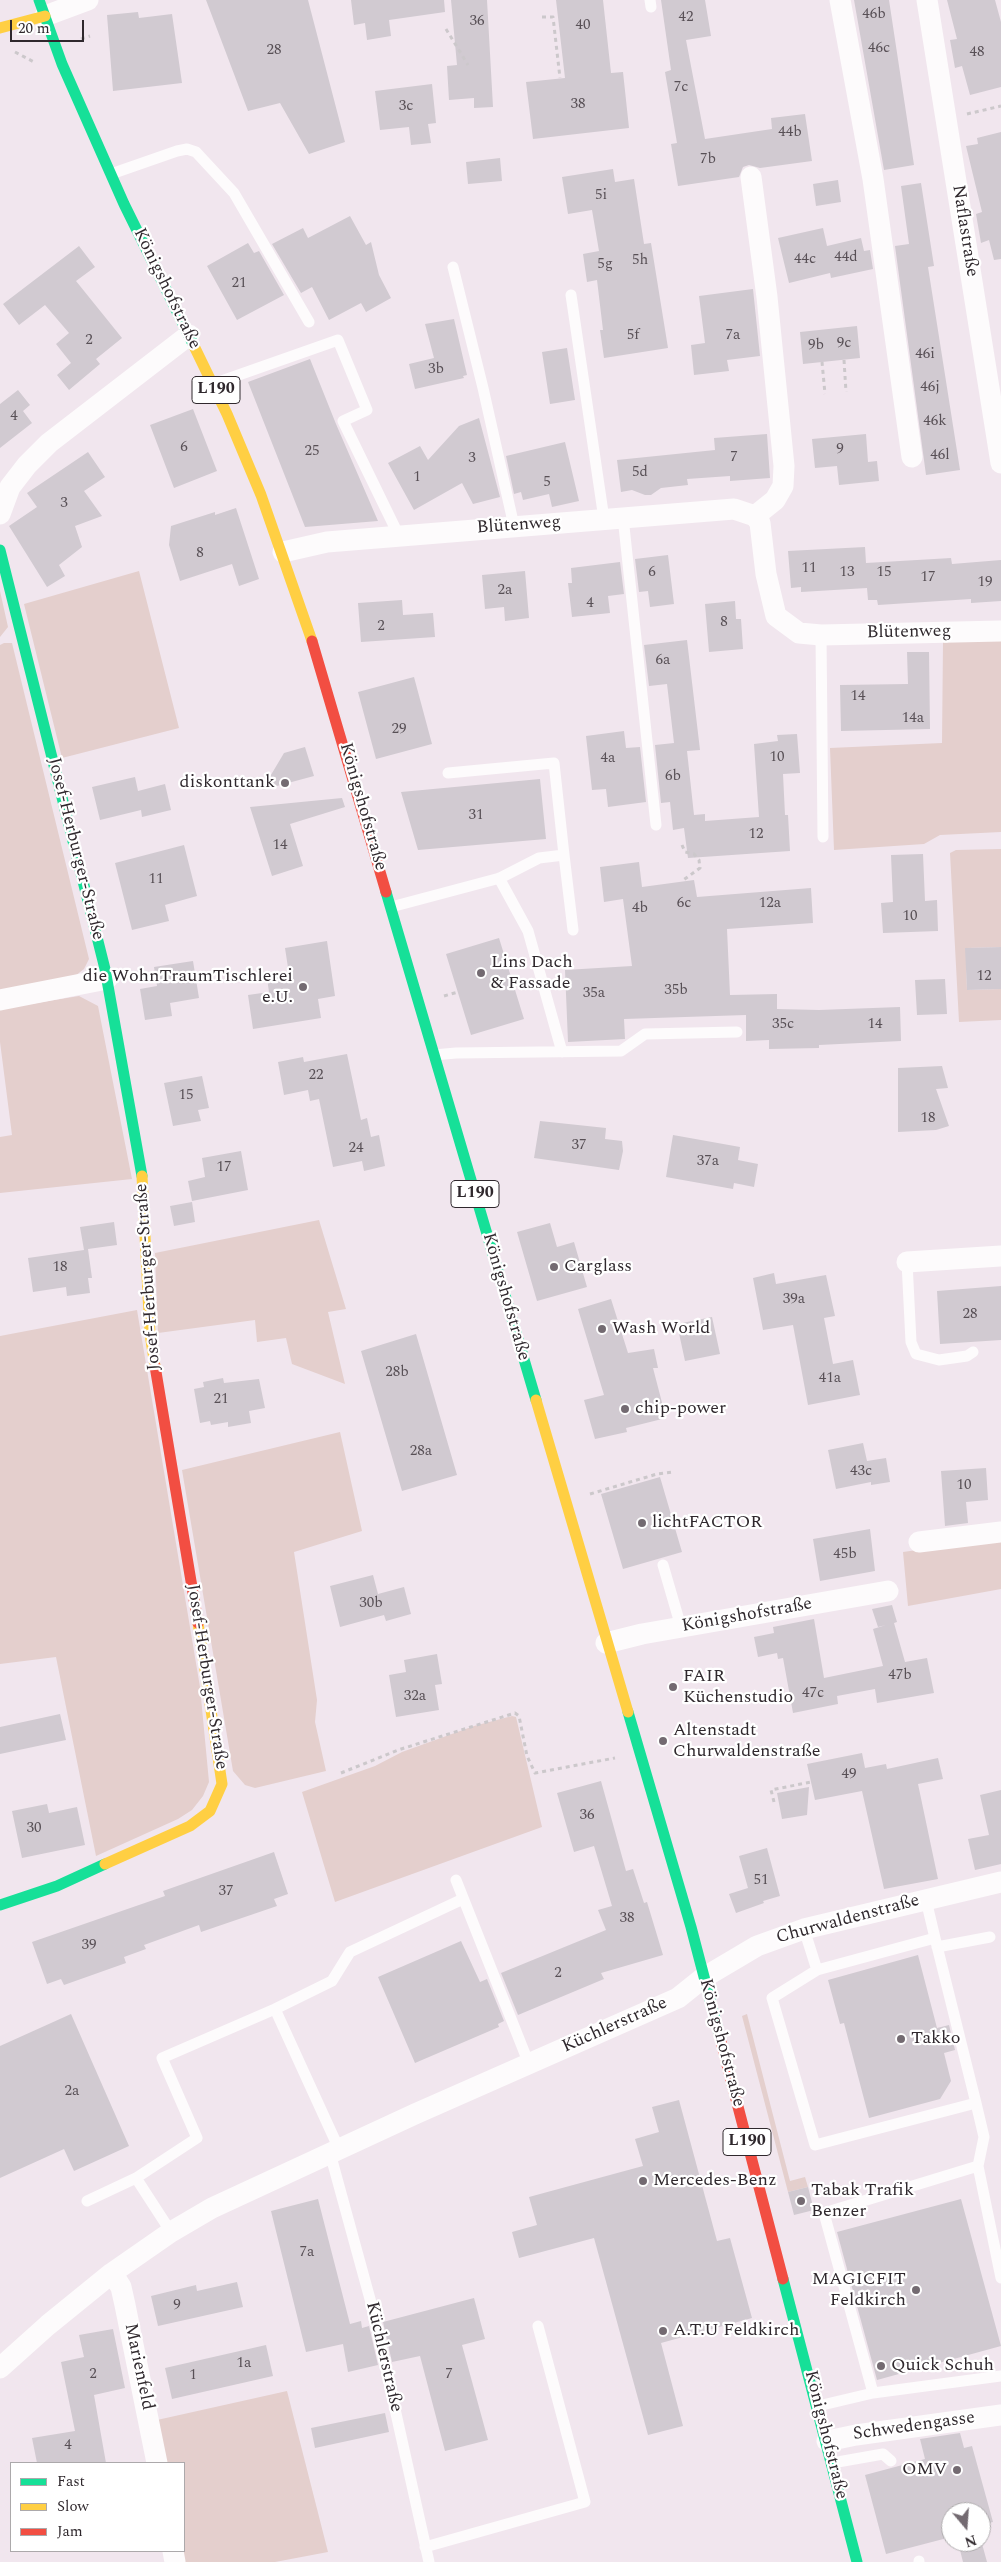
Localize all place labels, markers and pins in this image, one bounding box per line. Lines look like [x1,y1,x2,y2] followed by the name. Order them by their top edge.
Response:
[180,772,275,794] place label: diskonttank
[279,777,291,789] marker: diskonttank
[491,952,573,994] place label: Lins Dach & Fassade
[83,966,293,1009] place label: die WohnTraumTischlerei e.U.
[475,967,487,979] marker: Lins Dach & Fassade
[297,981,309,993] marker: die WohnTraumTischlerei e.U.
[564,1256,632,1278] place label: Carglass
[548,1261,560,1273] marker: Carglass
[612,1318,710,1340] place label: Wash World
[596,1323,608,1335] marker: Wash World
[635,1398,726,1420] place label: chip-power
[619,1403,631,1415] marker: chip-power
[652,1512,762,1534] place label: lichtFACTOR
[636,1517,648,1529] marker: lichtFACTOR
[683,1666,793,1708] place label: FAIR Küchenstudio
[667,1681,679,1693] marker: FAIR Küchenstudio
[673,1720,820,1762] place label: Altenstadt Churwaldenstraße
[657,1735,669,1747] marker: Altenstadt Churwaldenstraße
[911,2028,960,2050] place label: Takko
[895,2033,907,2045] marker: Takko
[653,2170,777,2192] place label: Mercedes-Benz
[637,2175,649,2187] marker: Mercedes-Benz
[811,2180,914,2222] place label: Tabak Trafik Benzer
[795,2195,807,2207] marker: Tabak Trafik Benzer
[812,2269,906,2312] place label: MAGICFIT Feldkirch
[910,2284,922,2296] marker: MAGICFIT Feldkirch
[673,2320,799,2342] place label: A.T.U Feldkirch
[657,2325,669,2337] marker: A.T.U Feldkirch
[891,2355,994,2377] place label: Quick Schuh
[875,2360,887,2372] marker: Quick Schuh
[902,2459,947,2481] place label: OMV
[951,2464,963,2476] marker: OMV

